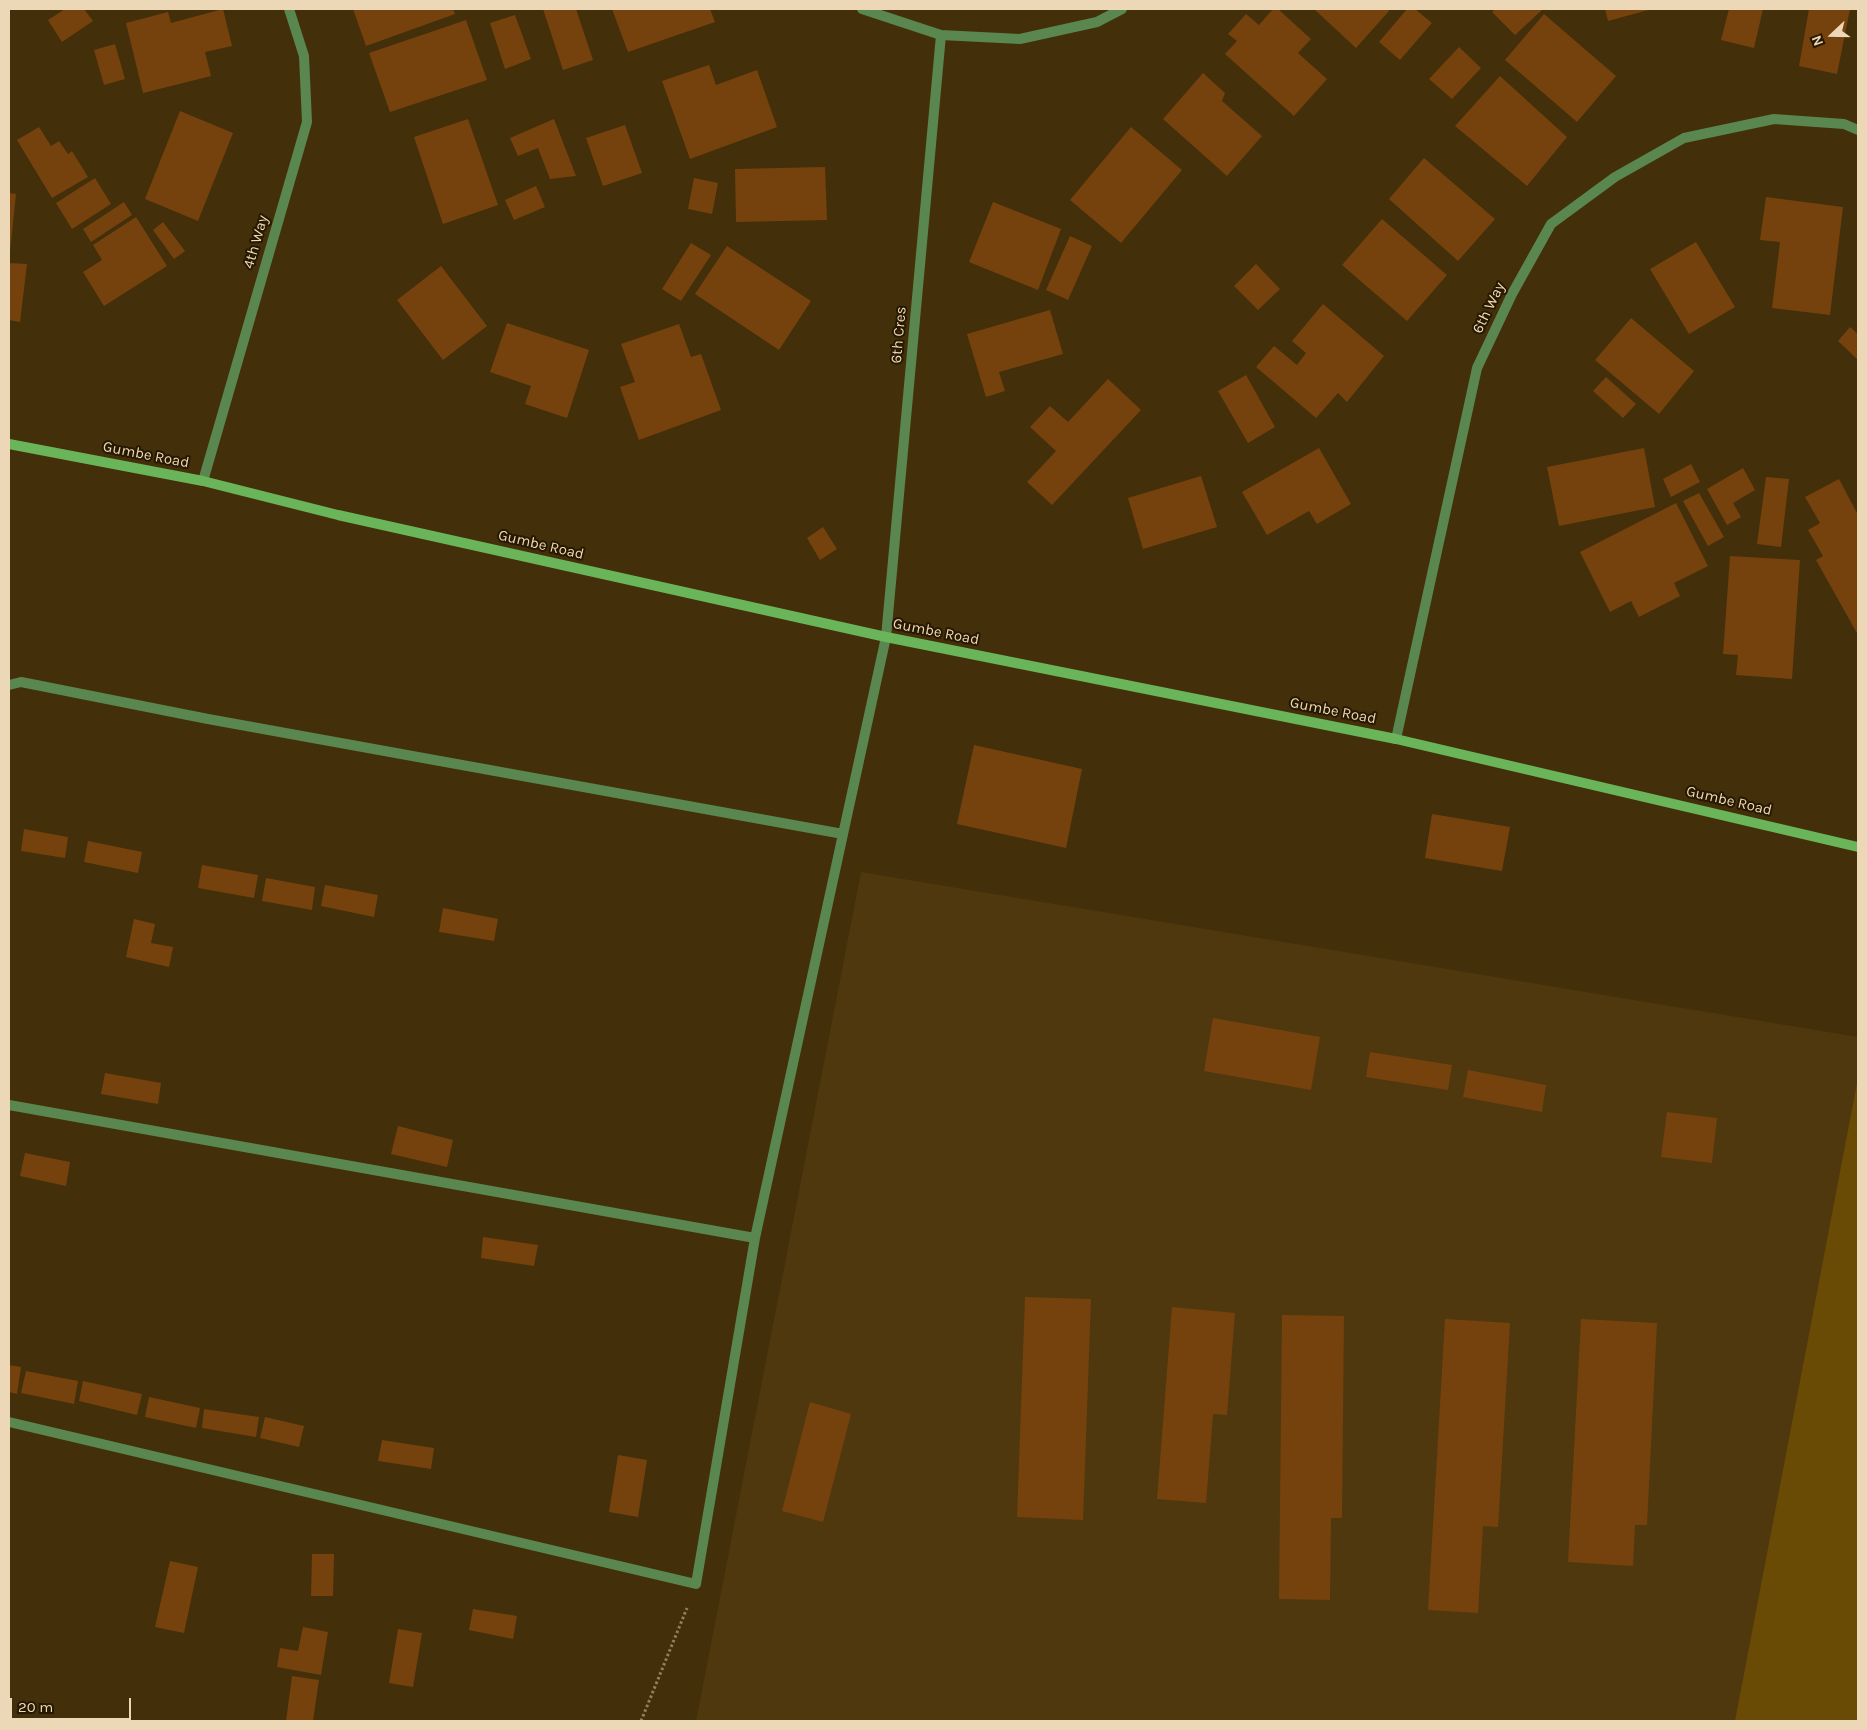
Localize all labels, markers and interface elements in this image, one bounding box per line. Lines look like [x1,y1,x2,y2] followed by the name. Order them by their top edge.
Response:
[1807,10,1857,60] north arrow
[1808,33,1827,48] text: N
[240,213,272,271] street label: 4th Way
[1469,279,1509,337] street label: 6th Way
[888,306,910,364] street label: 6th Cres
[101,438,191,472] street label: Gumbe Road
[496,526,586,564] street label: Gumbe Road
[891,615,981,649] street label: Gumbe Road
[1288,694,1378,728] street label: Gumbe Road
[1684,782,1774,820] street label: Gumbe Road
[12,1688,134,1720] scale bar
[18,1698,53,1716] text: 20 m

